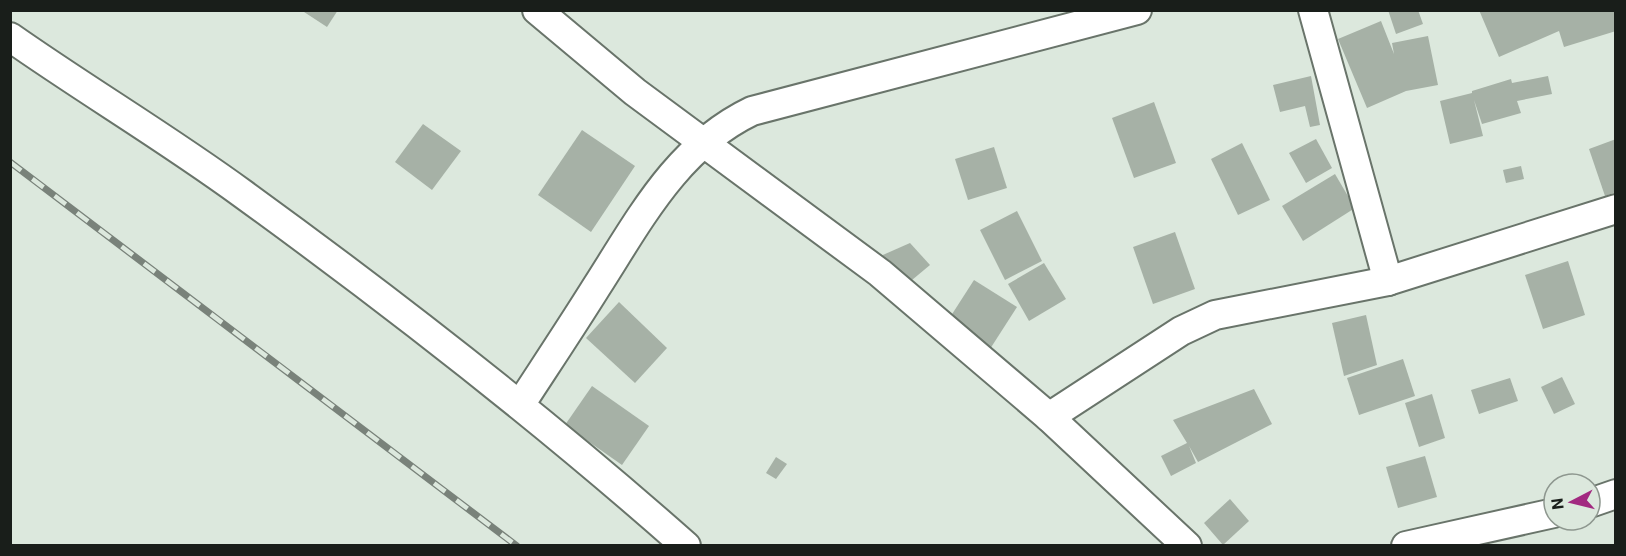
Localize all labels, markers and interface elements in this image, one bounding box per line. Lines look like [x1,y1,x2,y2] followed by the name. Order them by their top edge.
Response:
[1542,472,1602,532] north arrow
[1547,497,1568,511] text: N

